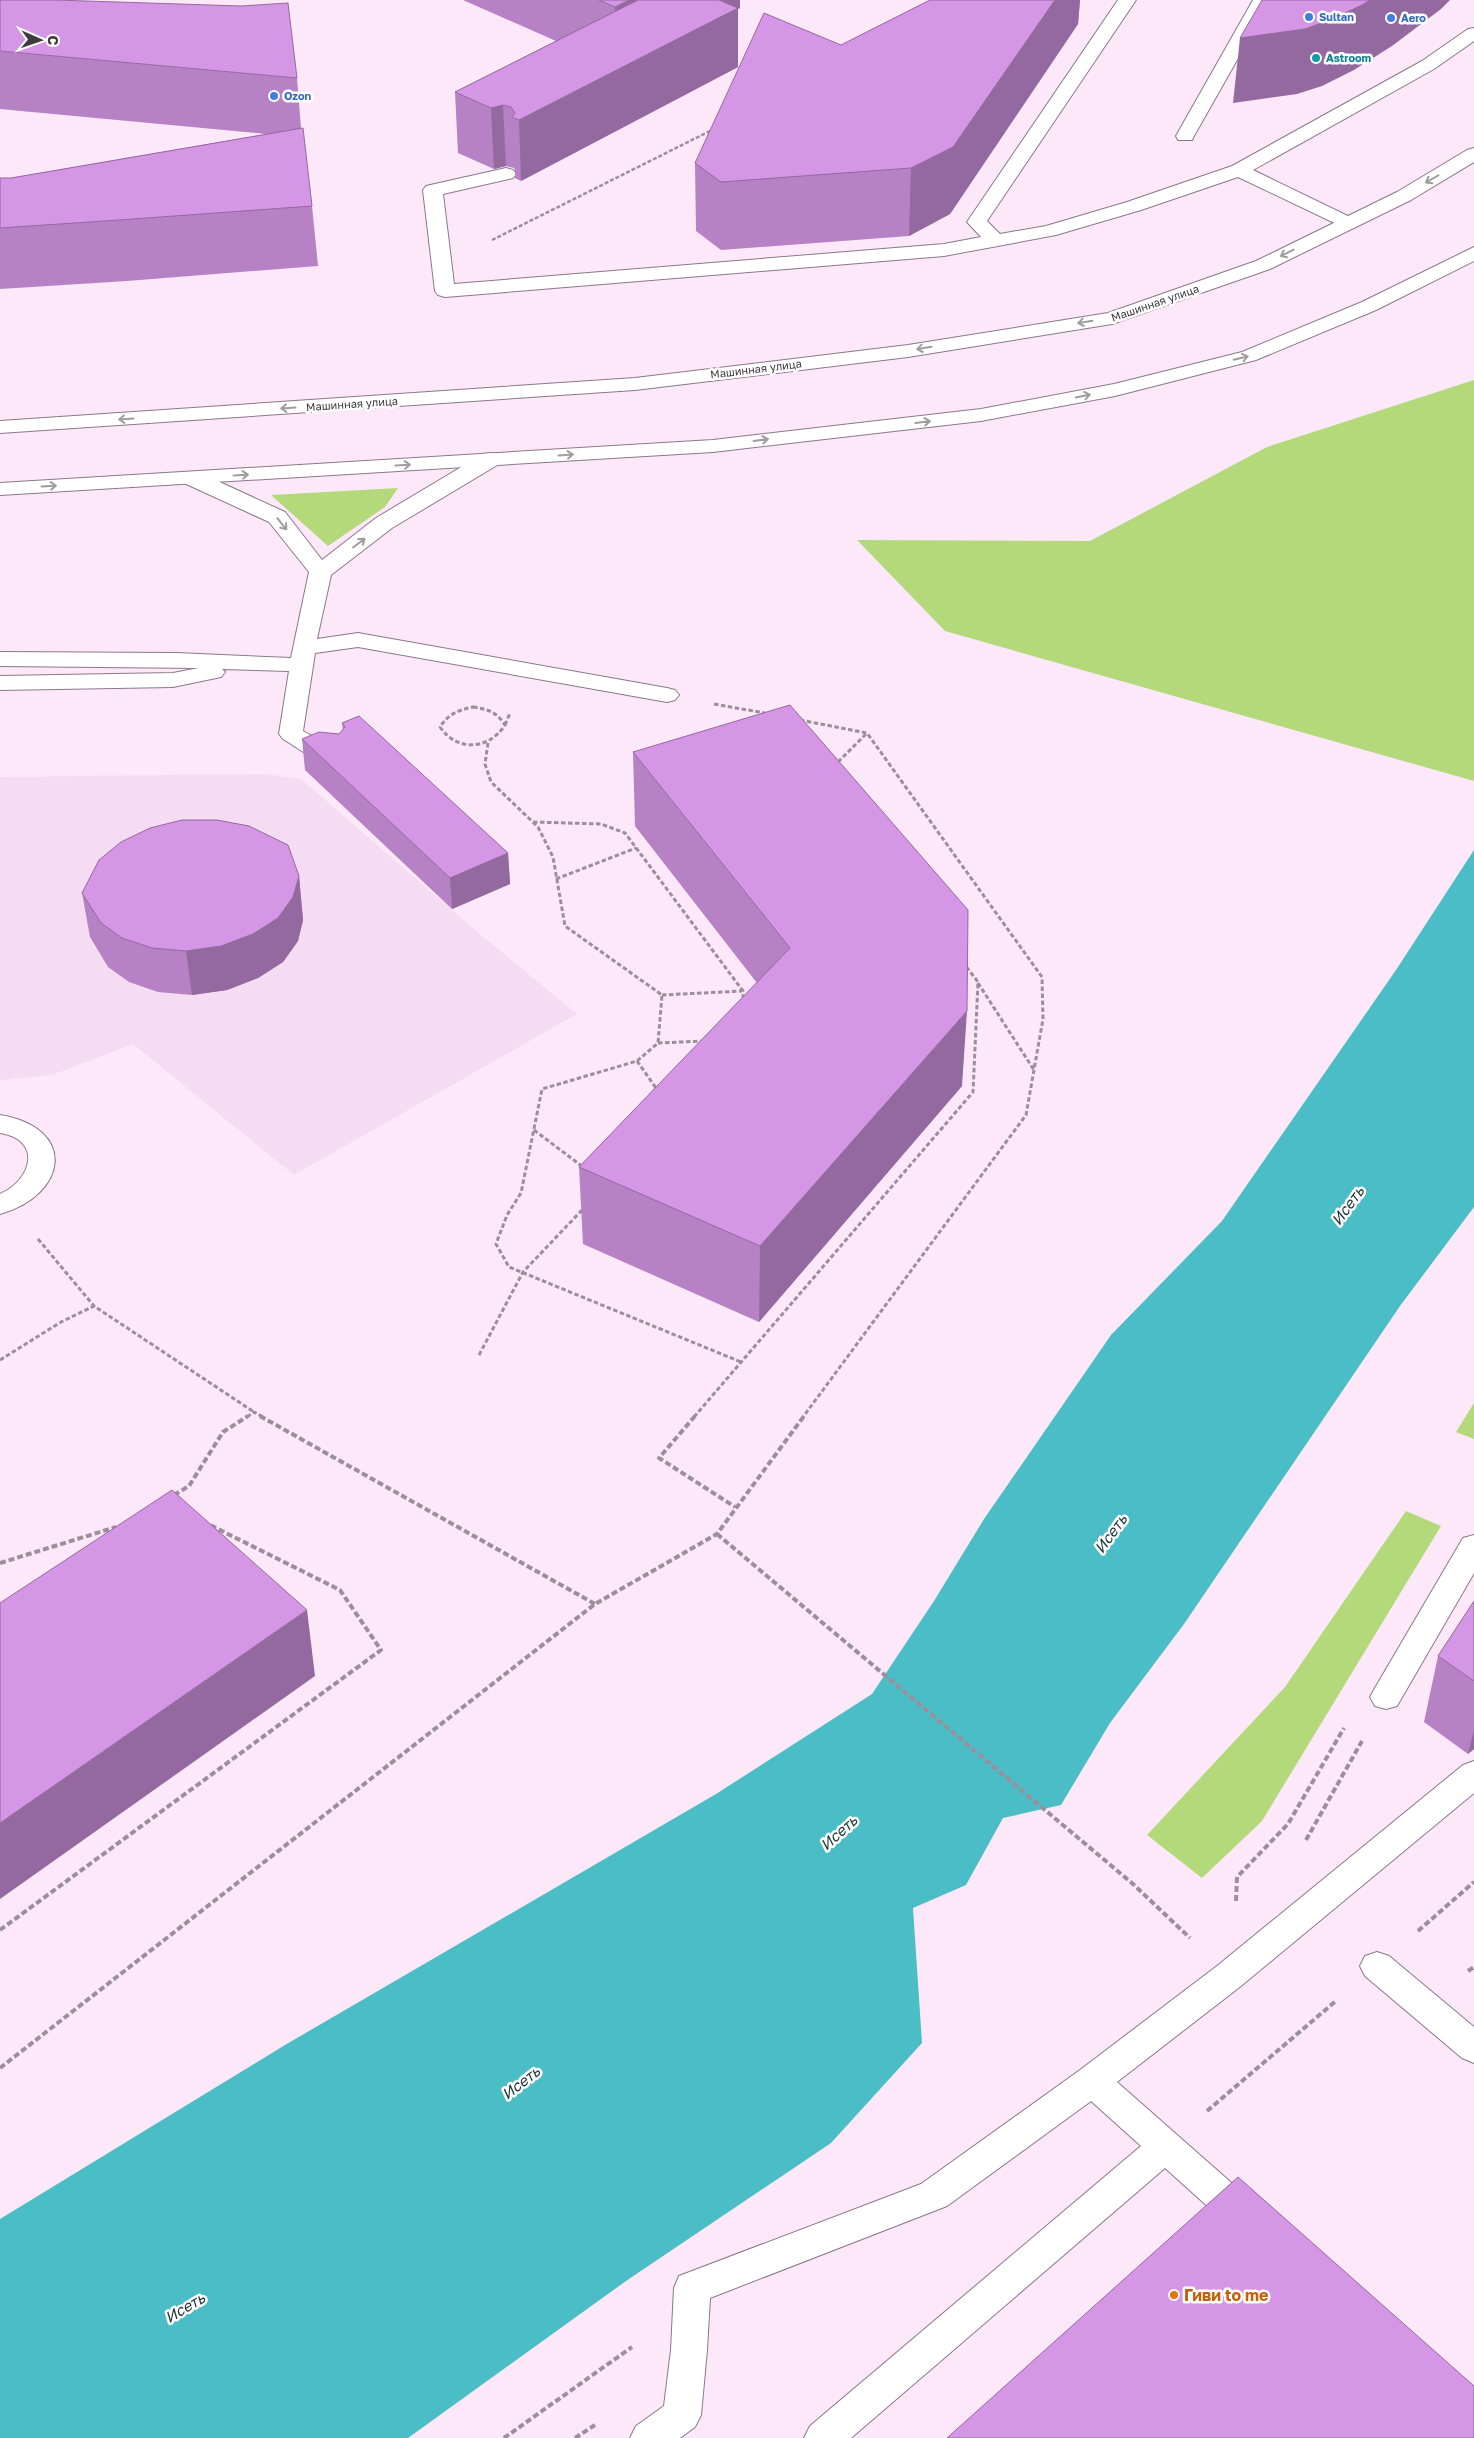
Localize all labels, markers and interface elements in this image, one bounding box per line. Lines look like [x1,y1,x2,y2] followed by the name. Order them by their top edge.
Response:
[1319,10,1354,23] place label: Sultan
[1303,11,1315,23] marker: Sultan
[1401,11,1426,24] place label: Aero
[1385,12,1397,24] marker: Aero
[15,15,65,65] north arrow
[45,35,62,46] text: С
[1326,51,1372,64] place label: Astroom
[1310,52,1322,64] marker: Astroom
[284,89,312,102] place label: Ozon
[268,90,280,102] marker: Ozon
[1424,174,1439,184] one-way arrow
[1280,248,1295,258] one-way arrow
[1109,281,1201,324] street label: Машинная улица
[1077,318,1093,328] one-way arrow
[916,344,932,354] one-way arrow
[1233,353,1249,362] one-way arrow
[709,356,802,381] street label: Машинная улица
[1075,390,1091,400] one-way arrow
[306,394,398,413] street label: Машинная улица
[280,403,296,412] one-way arrow
[118,414,134,423] one-way arrow
[915,417,931,427] one-way arrow
[753,435,769,445] one-way arrow
[557,450,573,459] one-way arrow
[395,460,411,469] one-way arrow
[233,470,249,479] one-way arrow
[40,482,56,491] one-way arrow
[276,517,287,530] one-way arrow
[352,537,365,548] one-way arrow
[1327,1182,1368,1228] water label: Исеть
[1090,1510,1131,1556] water label: Исеть
[816,1810,861,1853] water label: Исеть
[498,2061,544,2103] water label: Исеть
[1184,2285,1269,2305] place label: Гиви to me
[161,2288,209,2326] water label: Исеть
[1168,2289,1180,2301] marker: Гиви to me

